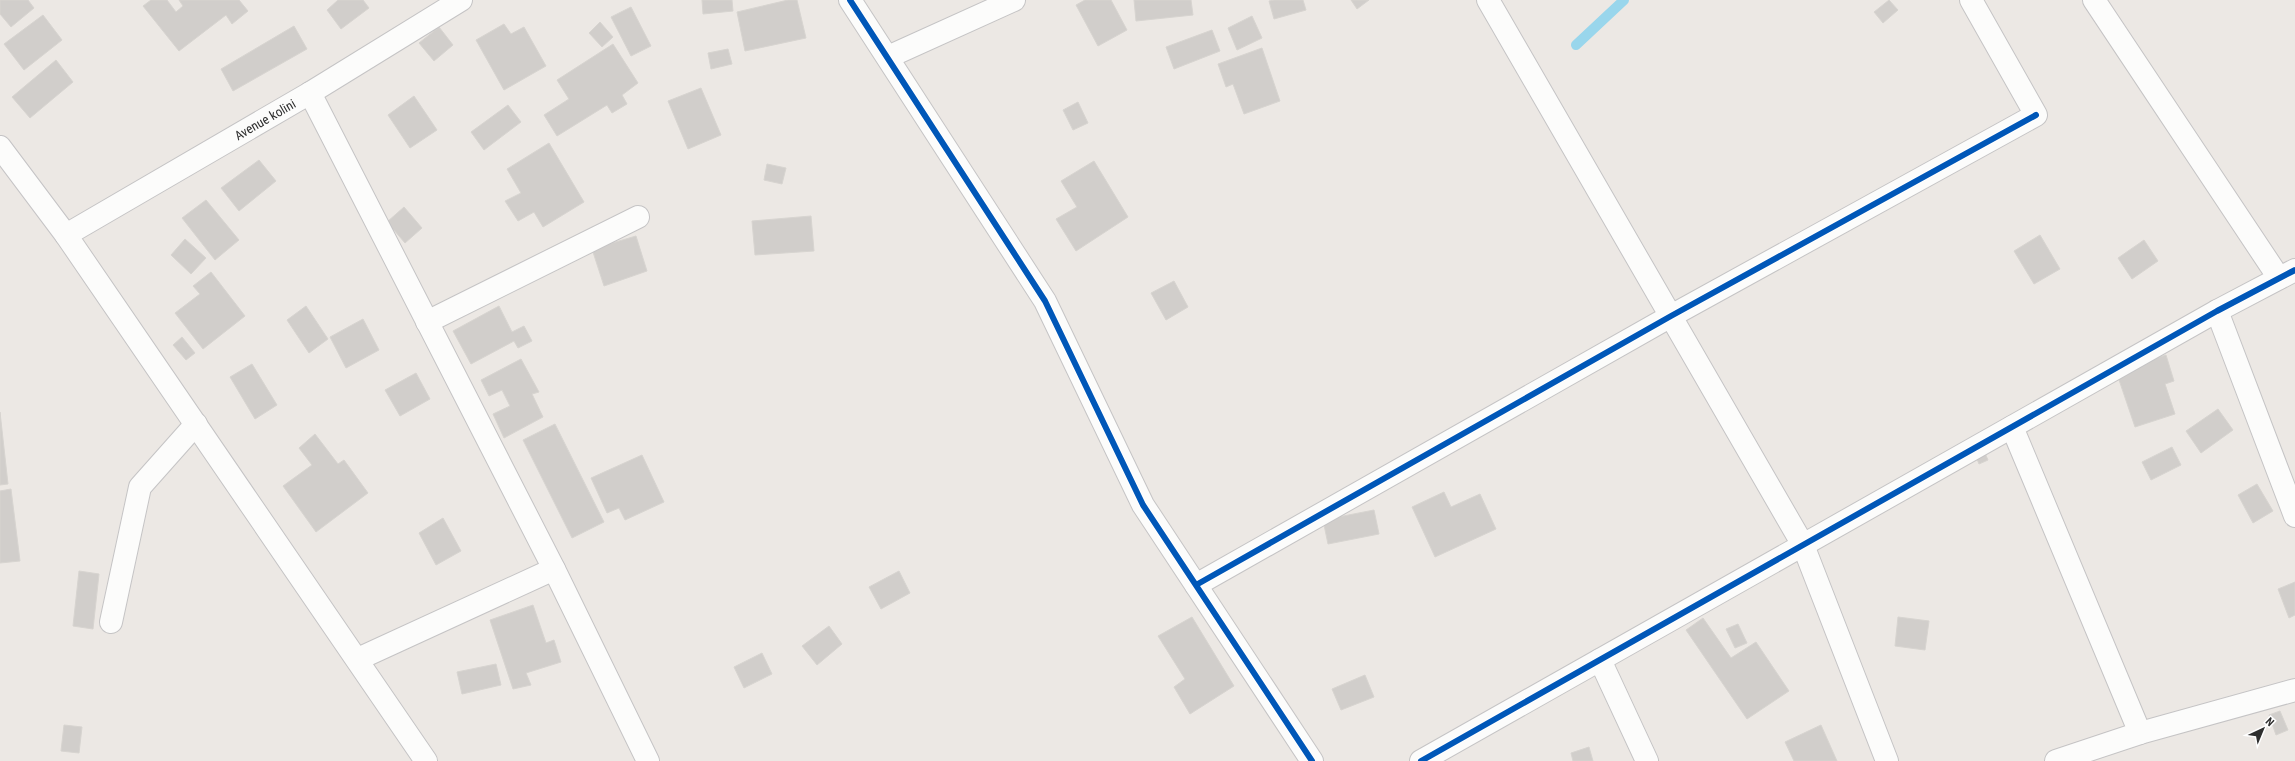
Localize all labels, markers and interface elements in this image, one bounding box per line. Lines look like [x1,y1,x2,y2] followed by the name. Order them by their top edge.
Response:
[232,96,298,143] street label: Avenue kolini
[2243,709,2283,749] north arrow
[2263,715,2277,729] text: N

